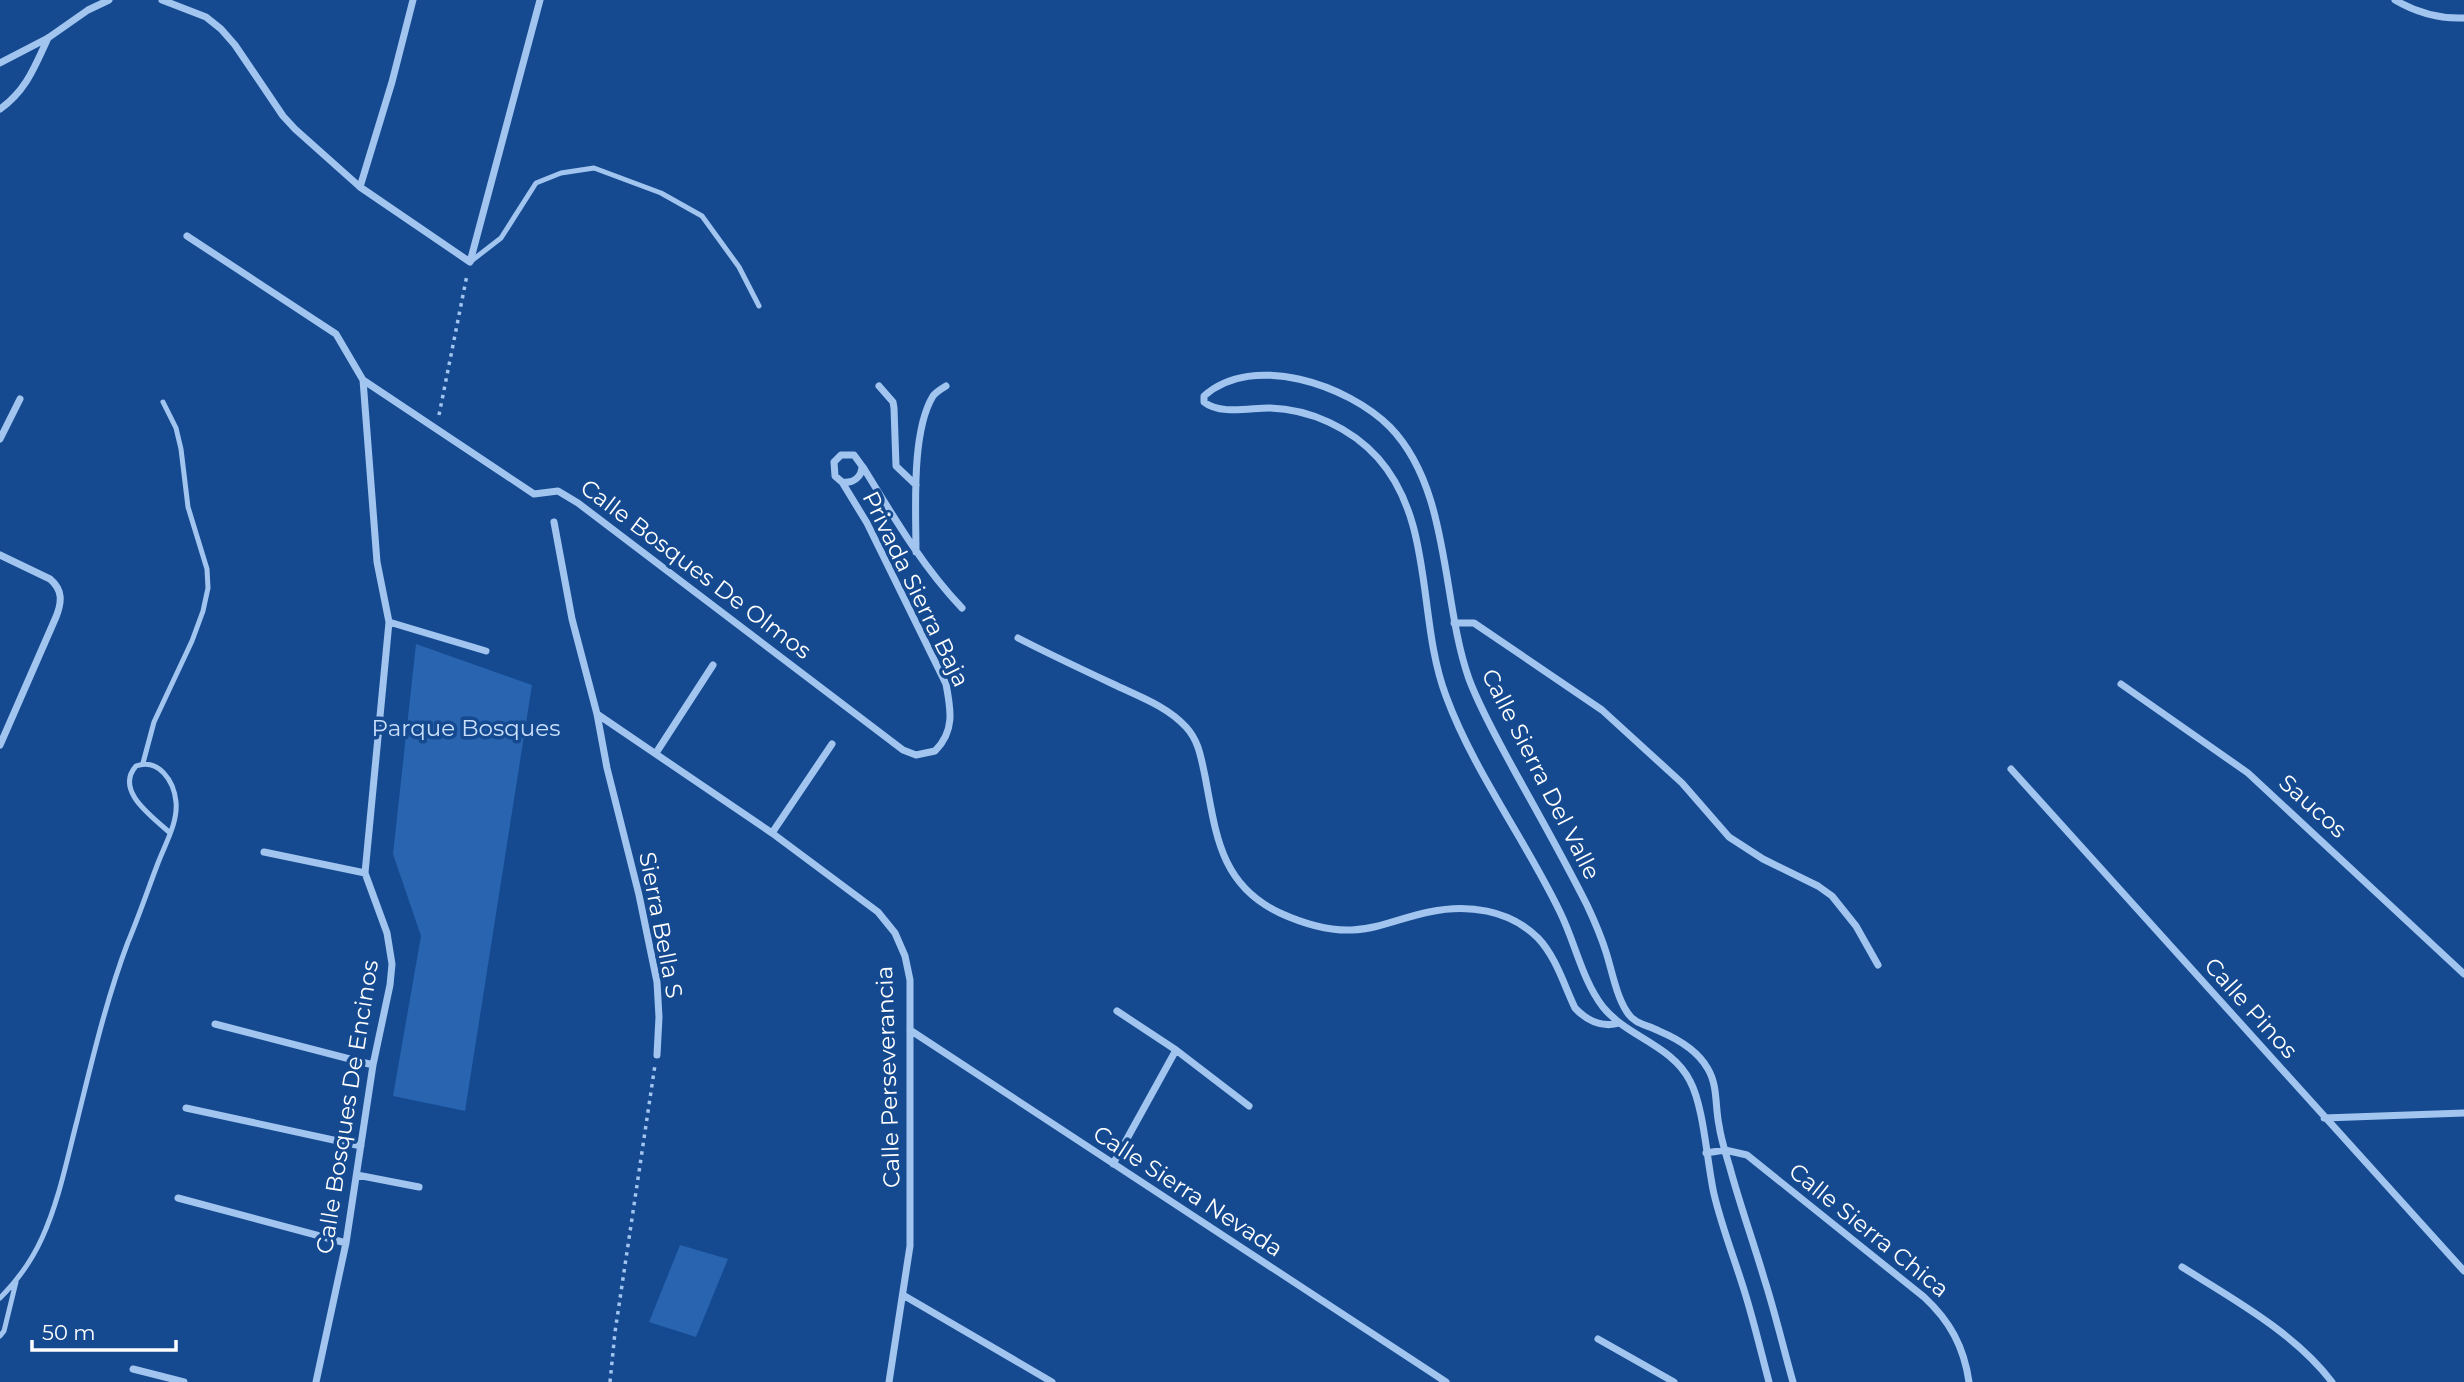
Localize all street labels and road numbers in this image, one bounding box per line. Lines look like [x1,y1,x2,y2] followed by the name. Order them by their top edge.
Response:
[575,473,817,665] street label: Calle Bosques De Olmos
[857,487,975,691] street label: Privada Sierra Baja
[1476,664,1606,884] street label: Calle Sierra Del Valle
[2273,768,2353,844] street label: Saucos
[633,849,689,1001] street label: Sierra Bella S
[2198,952,2304,1064] street label: Calle Pinos
[310,958,384,1256] street label: Calle Bosques De Encinos
[870,966,906,1188] street label: Calle Perseverancia
[1088,1119,1288,1263] street label: Calle Sierra Nevada
[1783,1157,1955,1303] street label: Calle Sierra Chica

